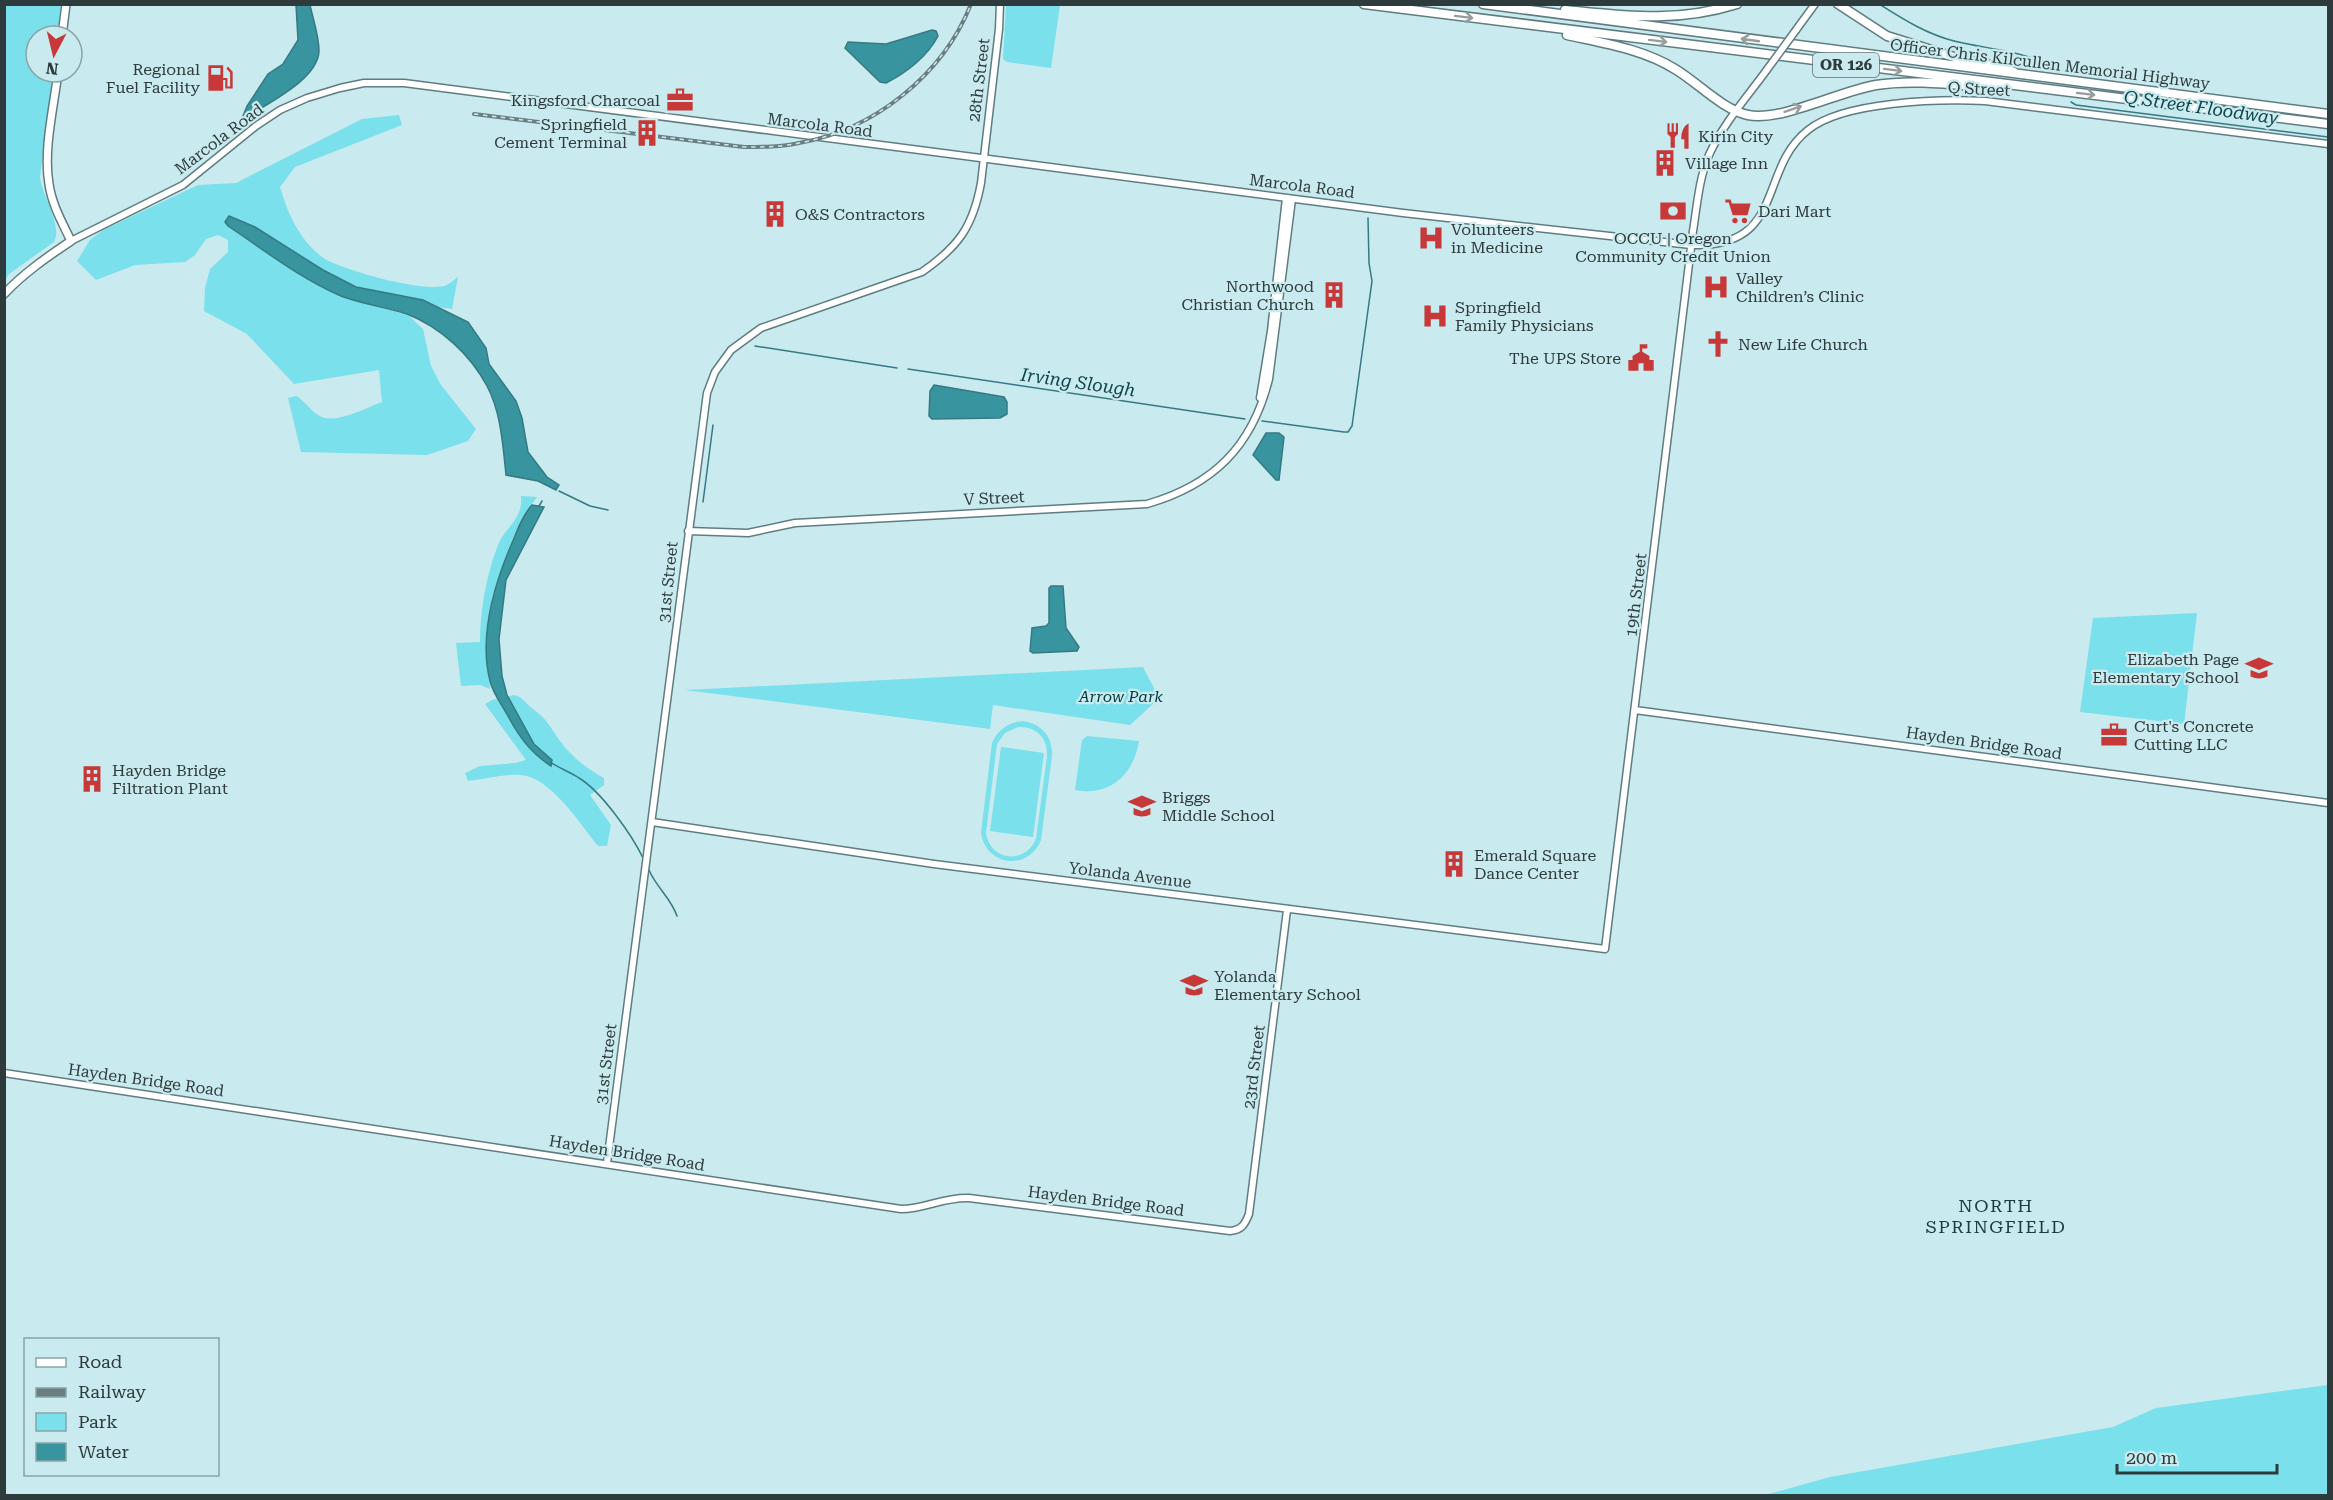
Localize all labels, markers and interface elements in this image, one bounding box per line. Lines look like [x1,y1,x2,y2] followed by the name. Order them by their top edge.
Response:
[1454,12,1473,23] one-way arrow
[24,24,84,84] north arrow
[1740,34,1760,45] one-way arrow
[1889,35,2211,93] street label: Officer Chris Kilcullen Memorial Highway
[1647,36,1667,47] one-way arrow
[964,37,994,123] street label: 28th Street
[1813,53,1879,77] road number: OR 126
[45,58,60,79] text: N
[106,60,201,97] place label: Regional Fuel Facility
[205,63,235,93] fuel station icon: Regional Fuel Facility
[1882,65,1902,76] one-way arrow
[1947,78,2011,100] street label: Q Street
[665,85,695,115] office icon: Kingsford Charcoal
[2123,86,2280,128] water label: Q Street Floodway
[2076,89,2096,100] one-way arrow
[511,91,660,110] place label: Kingsford Charcoal
[171,100,267,178] street label: Marcola Road
[1783,103,1802,114] one-way arrow
[766,109,874,141] street label: Marcola Road
[494,115,627,152] place label: Springfield Cement Terminal
[632,118,662,148] building icon: Springfield Cement Terminal
[1663,121,1693,151] restaurant icon: Kirin City
[1698,127,1774,146] place label: Kirin City
[1650,148,1680,178] building icon: Village Inn
[1685,154,1768,173] place label: Village Inn
[1248,170,1356,202] street label: Marcola Road
[1658,196,1688,226] bank icon: OCCU | Oregon Community Credit Union
[1723,196,1753,226] supermarket icon: Dari Mart
[760,199,790,229] building icon: O&S Contractors
[1758,202,1831,221] place label: Dari Mart
[795,205,925,224] place label: O&S Contractors
[1451,220,1543,257] place label: Volunteers in Medicine
[1416,223,1446,253] hospital icon: Volunteers in Medicine
[1575,229,1771,266] place label: OCCU | Oregon Community Credit Union
[1736,269,1864,306] place label: Valley Children’s Clinic
[1701,272,1731,302] hospital icon: Valley Children’s Clinic
[1181,277,1314,314] place label: Northwood Christian Church
[1319,280,1349,310] building icon: Northwood Christian Church
[1455,298,1594,335] place label: Springfield Family Physicians
[1420,301,1450,331] hospital icon: Springfield Family Physicians
[1703,329,1733,359] church icon: New Life Church
[1738,335,1868,354] place label: New Life Church
[1626,343,1656,373] public building icon: The UPS Store
[1509,349,1621,368] place label: The UPS Store
[1018,363,1137,400] water label: Irving Slough
[963,487,1025,509] street label: V Street
[654,540,682,623] street label: 31st Street
[1621,552,1651,638] street label: 19th Street
[2092,650,2239,687] place label: Elizabeth Page Elementary School
[2244,653,2274,683] school or university icon: Elizabeth Page Elementary School
[1078,687,1163,706] park label: Arrow Park
[2134,717,2254,754] place label: Curt's Concrete Cutting LLC
[2099,720,2129,750] office icon: Curt's Concrete Cutting LLC
[1905,723,2063,763] street label: Hayden Bridge Road
[112,761,228,798] place label: Hayden Bridge Filtration Plant
[77,764,107,794] building icon: Hayden Bridge Filtration Plant
[1162,788,1275,825] place label: Briggs Middle School
[1127,791,1157,821] school or university icon: Briggs Middle School
[1474,846,1596,883] place label: Emerald Square Dance Center
[1439,849,1469,879] building icon: Emerald Square Dance Center
[1067,858,1193,892] street label: Yolanda Avenue
[1214,967,1361,1004] place label: Yolanda Elementary School
[1179,970,1209,1000] school or university icon: Yolanda Elementary School
[592,1022,620,1106] street label: 31st Street
[1239,1024,1269,1110] street label: 23rd Street
[67,1060,225,1100] street label: Hayden Bridge Road
[548,1131,706,1175] street label: Hayden Bridge Road
[1027,1182,1185,1220] street label: Hayden Bridge Road
[1926,1195,2066,1237] district label: NORTH SPRINGFIELD
[24,1338,219,1476] legend
[78,1351,123,1372] text: Road
[78,1381,146,1402] text: Railway
[78,1411,118,1432] text: Park
[2117,1437,2278,1475] scale bar
[78,1441,129,1462] text: Water
[2126,1447,2177,1468] text: 200 m

